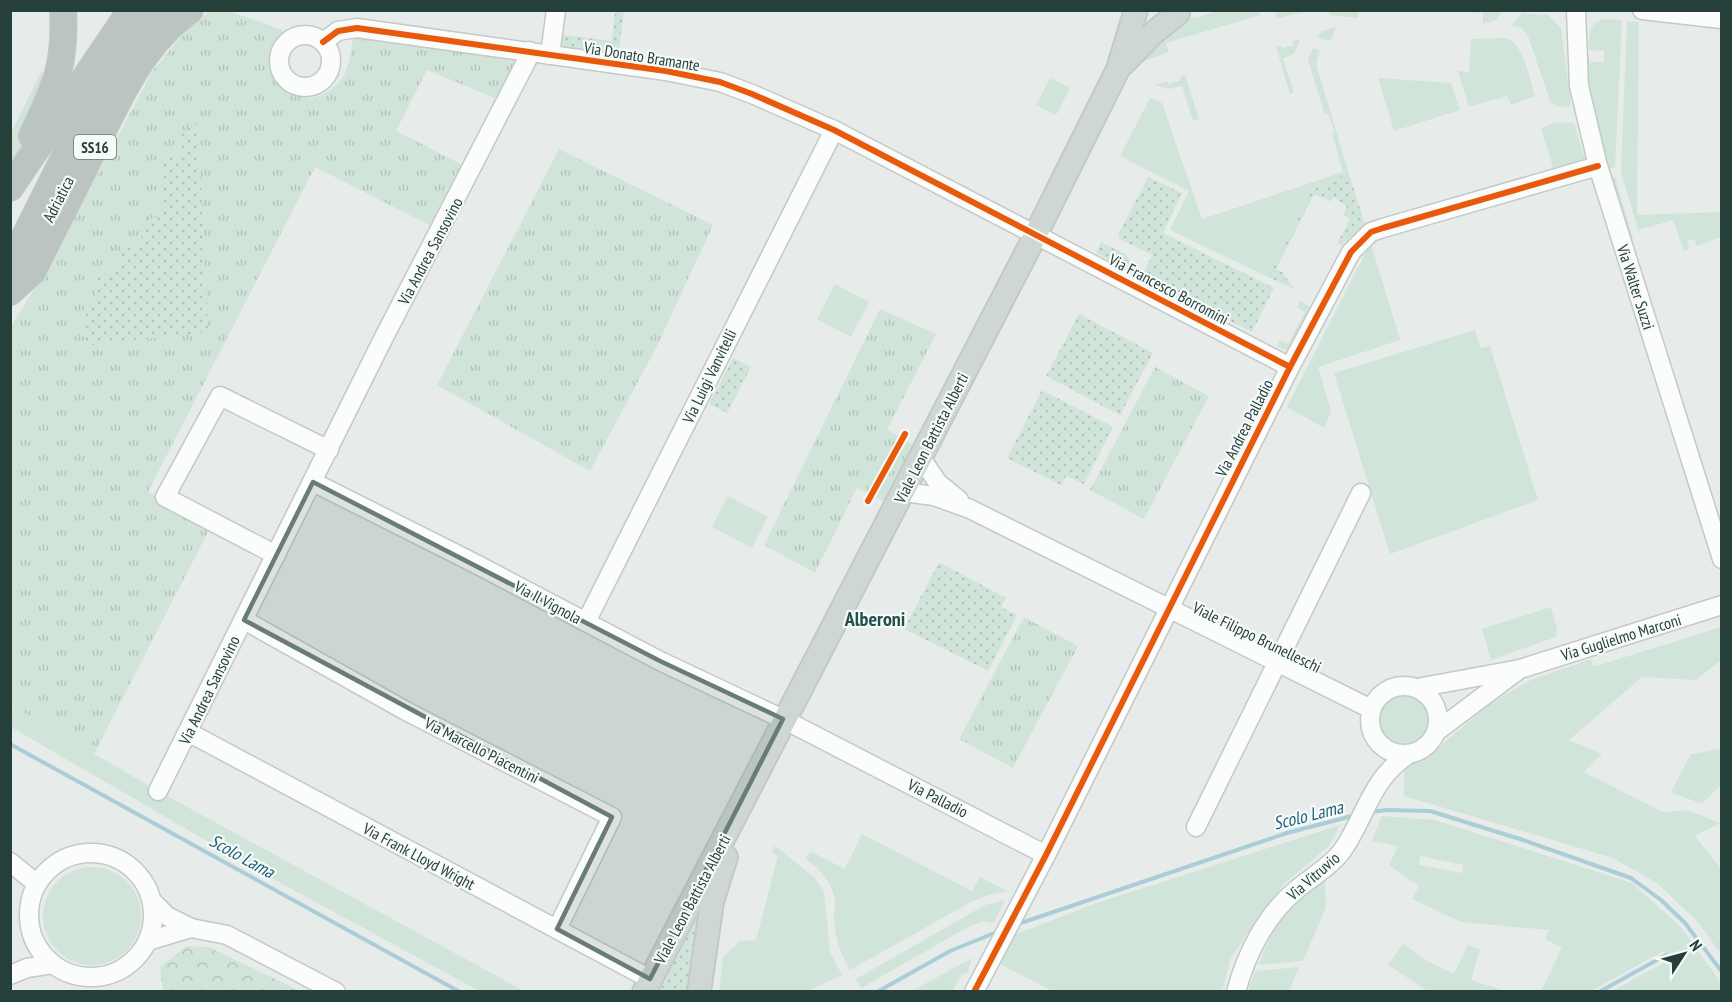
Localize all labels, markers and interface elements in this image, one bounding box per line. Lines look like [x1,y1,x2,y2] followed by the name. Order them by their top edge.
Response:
[582,37,701,75] street label: Via Donato Bramante
[74,135,116,159] road number: SS16
[38,173,78,225] street label: Adriatica
[393,194,467,309] street label: Via Andrea Sansovino
[1613,241,1659,332] street label: Via Walter Suzzi
[1105,249,1232,329] street label: Via Francesco Borromini
[677,326,740,427] street label: Via Luigi Vanvitelli
[889,369,973,507] street label: Viale Leon Battista Alberti
[1210,376,1277,481] street label: Via Andrea Palladio
[510,576,585,628] street label: Via Il Vignola
[1188,597,1325,677] street label: Viale Filippo Brunelleschi
[844,606,905,632] district label: Alberoni
[1558,609,1683,665] street label: Via Guglielmo Marconi
[174,632,244,749] street label: Via Andrea Sansovino
[420,712,543,788] street label: Via Marcello Piacentini
[904,774,972,822] street label: Via Palladio
[1271,795,1346,835] water label: Scolo Lama
[359,818,479,894] street label: Via Frank Lloyd Wright
[205,829,279,884] water label: Scolo Lama
[649,831,735,968] street label: Viale Leon Battista Alberti
[1282,848,1344,905] street label: Via Vitruvio
[1654,924,1714,984] north arrow
[1686,936,1707,955] text: N

